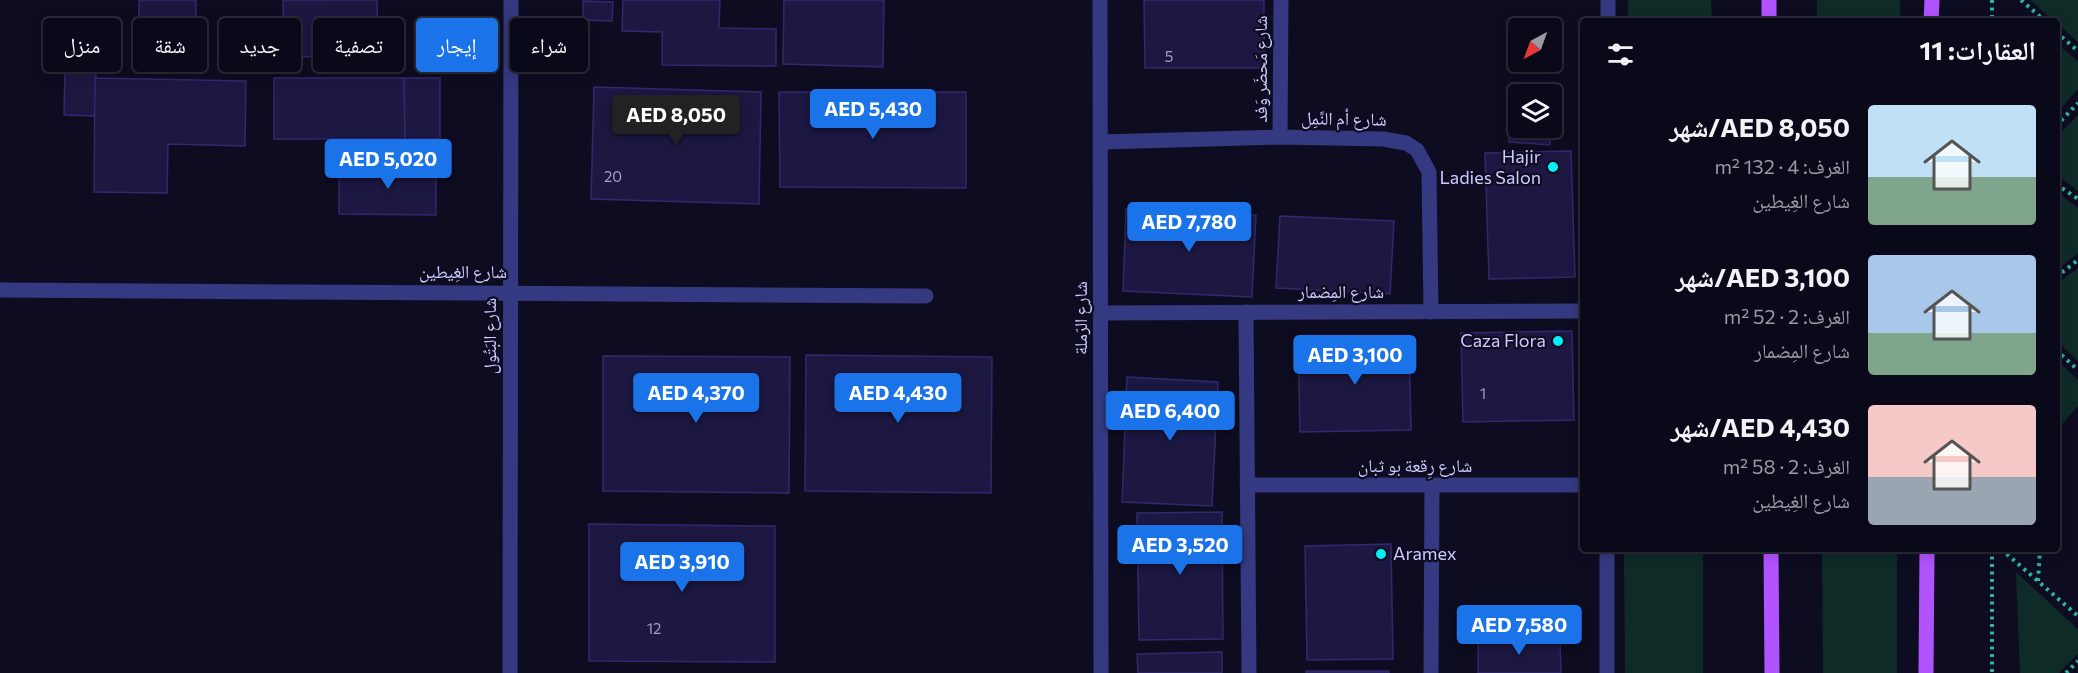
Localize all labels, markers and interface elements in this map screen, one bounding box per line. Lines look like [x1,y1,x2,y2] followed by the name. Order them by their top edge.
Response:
[1249,15,1272,123] street label: شارع مَحضَر وَفد
[43,18,121,72] chip: منزل
[133,18,207,72] chip: شقة
[219,18,301,72] chip: جديد
[313,18,404,72] chip: تصفية
[416,18,498,72] chip: إيجار
[510,18,588,72] chip: شراء
[1508,18,1562,72] north arrow
[1508,18,1562,138] map controls
[1920,34,2036,65] text: العقارات: 11
[1604,38,1637,71] icon: filters
[1165,47,1173,65] house number: 5
[1508,84,1562,138] button: layers
[804,89,942,140] pin: AED 5,430
[607,95,745,146] pin: AED 8,050
[824,96,922,120] text: AED 5,430
[626,102,726,126] text: AED 8,050
[1301,106,1387,132] street label: شارع أم النَّمِل
[1670,111,1850,142] text: AED 8,050/شهر
[1916,129,1988,201] icon: home
[319,139,457,190] pin: AED 5,020
[1440,145,1541,188] place label: Hajir Ladies Salon
[339,146,437,170] text: AED 5,020
[1714,154,1850,178] text: الغرف: 4 · 132 m²
[1546,160,1560,174] marker: Hajir Ladies Salon
[604,167,622,185] house number: 20
[1752,188,1850,212] text: شارع الغِيطين
[1120,202,1258,253] pin: AED 7,780
[1141,209,1237,233] text: AED 7,780
[419,260,507,283] street label: شارع الغِيطين
[1675,261,1850,292] text: AED 3,100/شهر
[1916,279,1988,351] icon: home
[1297,280,1384,303] street label: شارع المِضمار
[1069,281,1092,355] street label: شارع الرّملة
[478,298,501,374] street label: شارع البَتُول
[1724,304,1850,328] text: الغرف: 2 · 52 m²
[1460,329,1546,351] place label: Caza Flora
[1551,334,1565,348] marker: Caza Flora
[1286,335,1424,386] pin: AED 3,100
[1754,338,1850,362] text: شارع المِضمار
[1307,342,1403,366] text: AED 3,100
[627,373,765,424] pin: AED 4,370
[829,373,967,424] pin: AED 4,430
[647,380,745,404] text: AED 4,370
[848,380,948,404] text: AED 4,430
[1480,384,1486,402] house number: 1
[1101,391,1239,442] pin: AED 6,400
[1120,398,1220,422] text: AED 6,400
[1671,411,1850,442] text: AED 4,430/شهر
[1916,429,1988,501] icon: home
[1358,454,1472,479] street label: شارع رِقعة بو ثبان
[1723,454,1850,478] text: الغرف: 2 · 58 m²
[1752,488,1850,512] text: شارع الغِيطين
[1111,525,1249,576] pin: AED 3,520
[1131,532,1229,556] text: AED 3,520
[613,542,751,593] pin: AED 3,910
[1393,542,1457,564] place label: Aramex
[1374,547,1388,561] marker: Aramex
[634,549,730,573] text: AED 3,910
[1450,605,1588,656] pin: AED 7,580
[1471,612,1567,636] text: AED 7,580
[647,619,661,637] house number: 12

